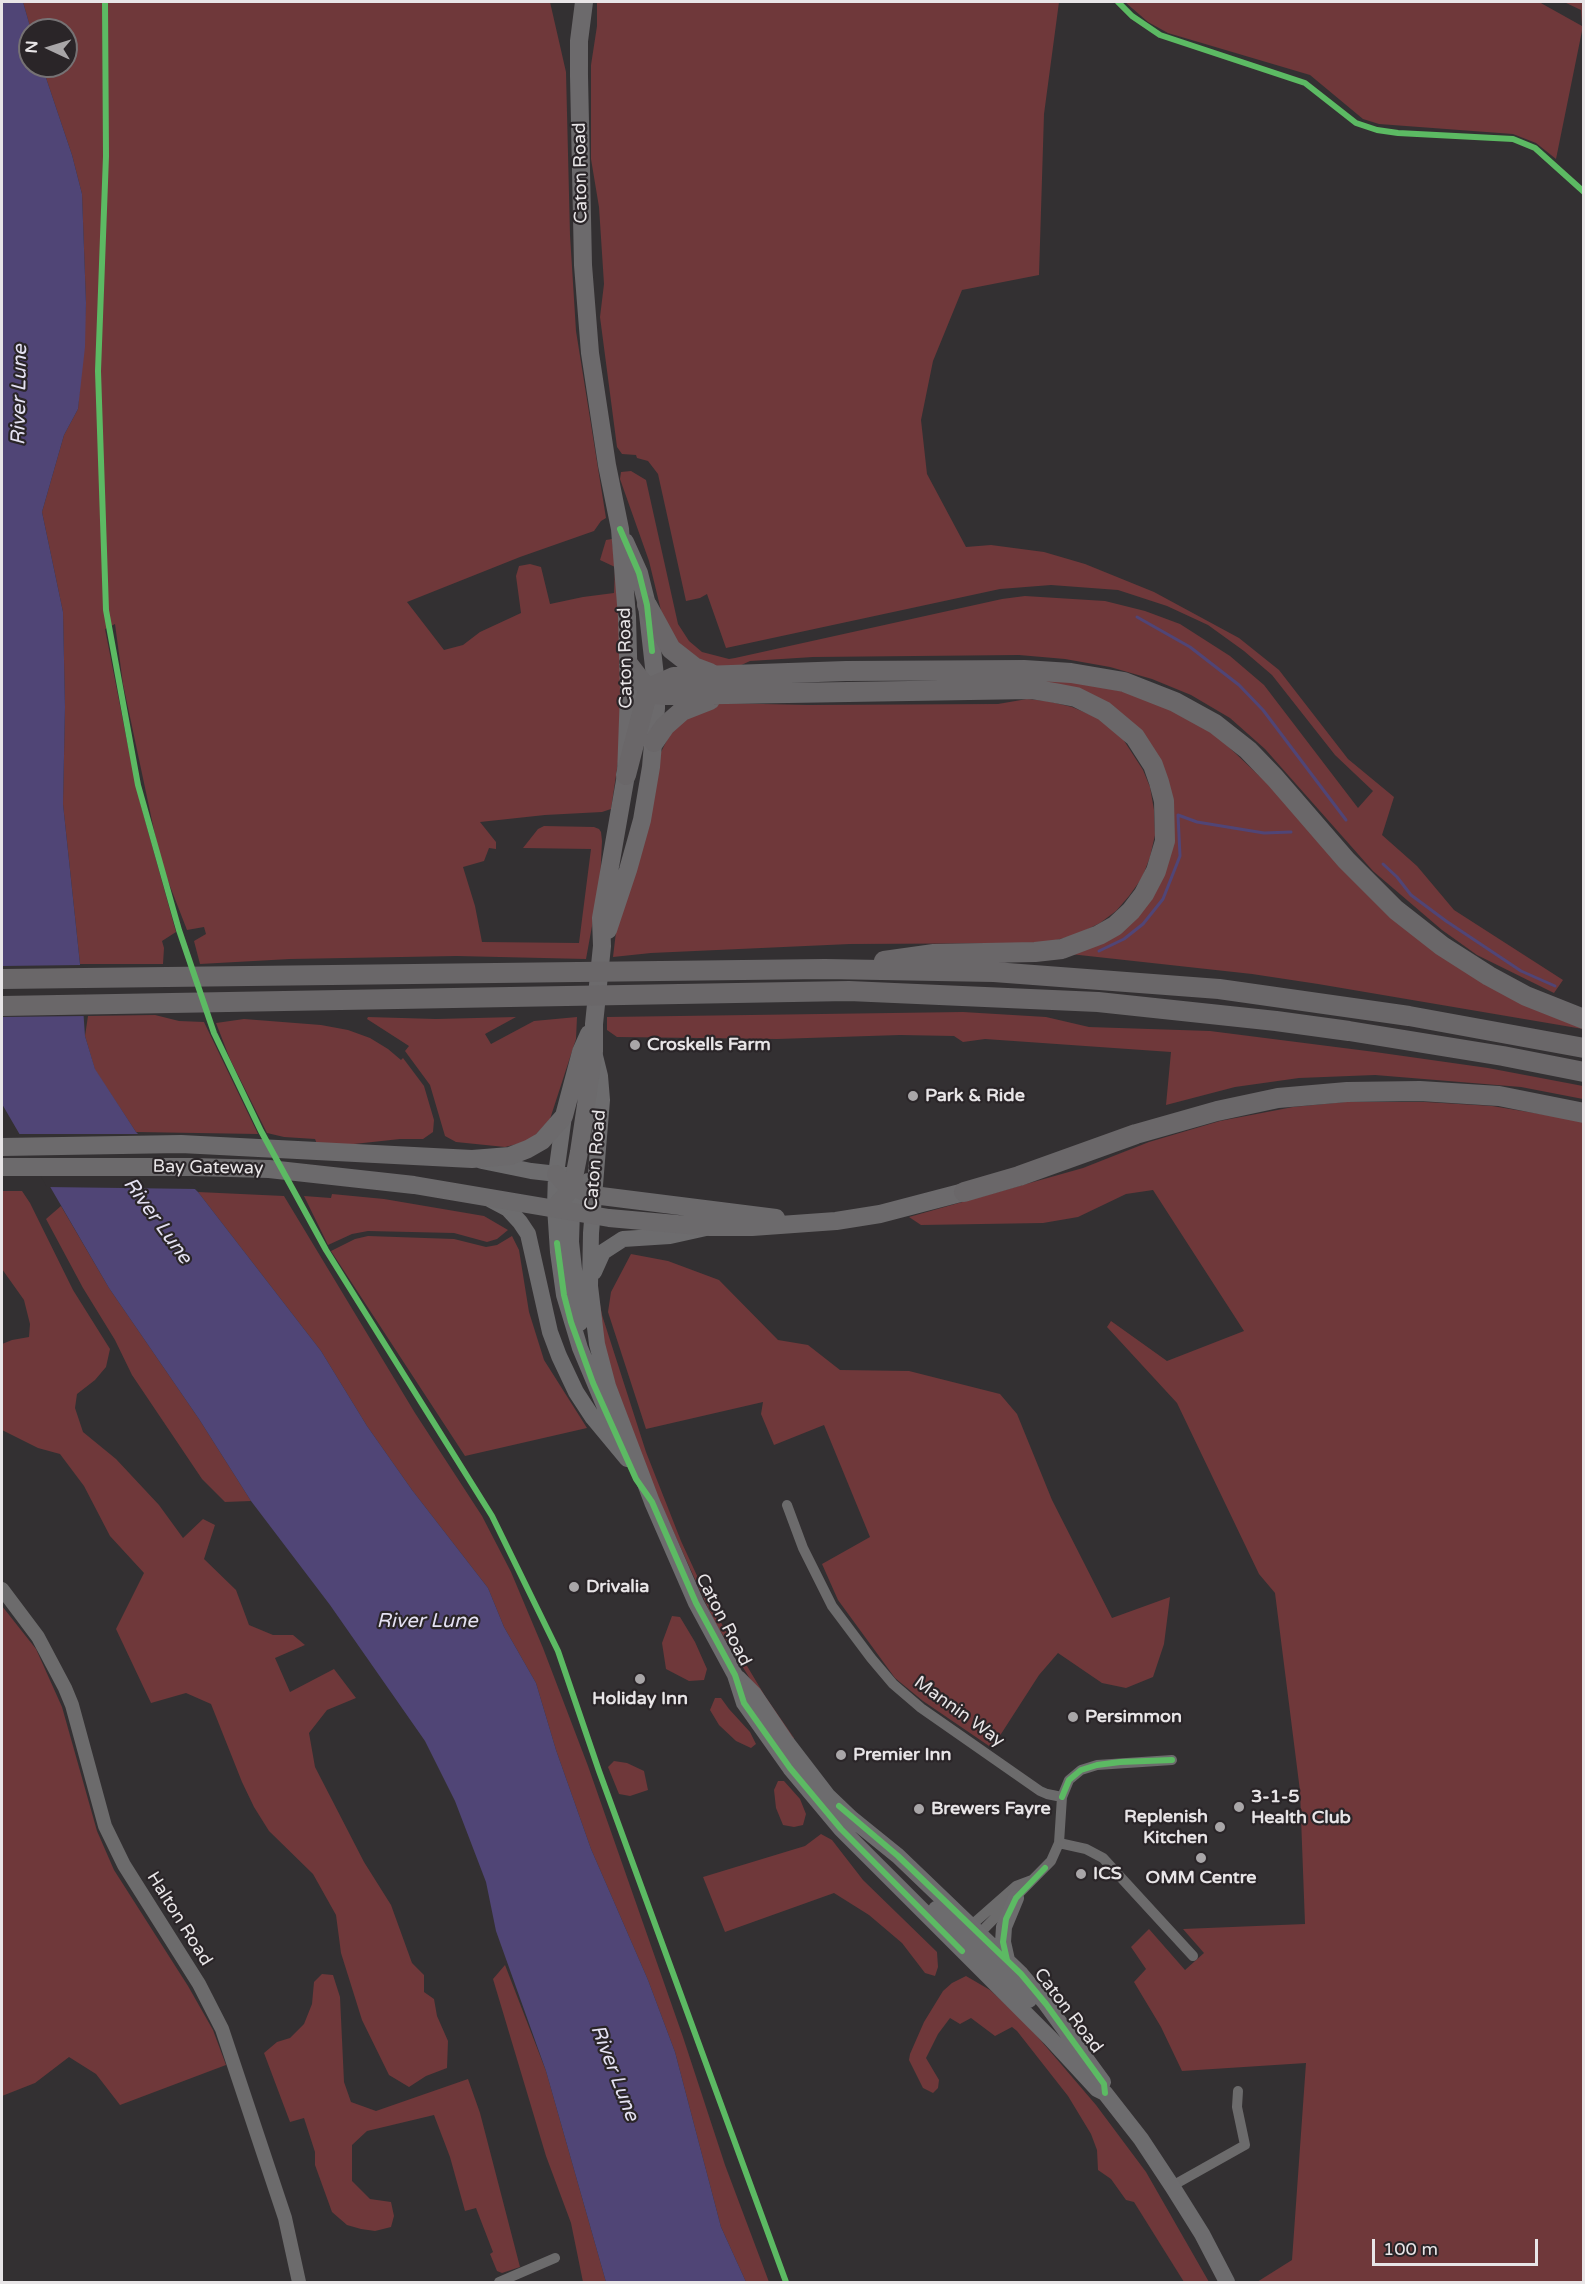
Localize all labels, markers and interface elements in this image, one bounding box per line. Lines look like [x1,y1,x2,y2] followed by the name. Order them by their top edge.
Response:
[18,18,78,78] north arrow
[22,40,42,54] text: N
[569,122,593,224] street label: Caton Road
[7,344,33,446] water label: River Lune
[614,607,638,709] street label: Caton Road
[647,1034,771,1056] place label: Croskells Farm
[628,1038,642,1052] marker: Croskells Farm
[925,1085,1025,1107] place label: Park & Ride
[906,1089,920,1103] marker: Park & Ride
[581,1109,611,1211] street label: Caton Road
[152,1156,264,1180] street label: Bay Gateway
[118,1173,196,1269] water label: River Lune
[690,1570,756,1670] street label: Caton Road
[586,1576,649,1598] place label: Drivalia
[567,1580,581,1594] marker: Drivalia
[376,1610,478,1634] water label: River Lune
[633,1672,647,1686] marker: Holiday Inn
[910,1672,1008,1752] street label: Mannin Way
[592,1688,688,1710] place label: Holiday Inn
[1085,1706,1182,1728] place label: Persimmon
[1066,1710,1080,1724] marker: Persimmon
[853,1744,951,1766] place label: Premier Inn
[834,1748,848,1762] marker: Premier Inn
[1251,1786,1351,1828] place label: 3-1-5 Health Club
[931,1798,1051,1820] place label: Brewers Fayre
[1232,1800,1246,1814] marker: 3-1-5 Health Club
[912,1802,926,1816] marker: Brewers Fayre
[1124,1806,1208,1848] place label: Replenish Kitchen
[1213,1820,1227,1834] marker: Replenish Kitchen
[1194,1851,1208,1865] marker: OMM Centre
[1093,1863,1122,1885] place label: ICS
[1074,1867,1088,1881] marker: ICS
[1146,1867,1256,1889] place label: OMM Centre
[142,1868,216,1970] street label: Halton Road
[1029,1964,1107,2058] street label: Caton Road
[585,2022,643,2124] water label: River Lune
[1375,2227,1542,2265] scale bar
[1383,2238,1438,2260] text: 100 m

